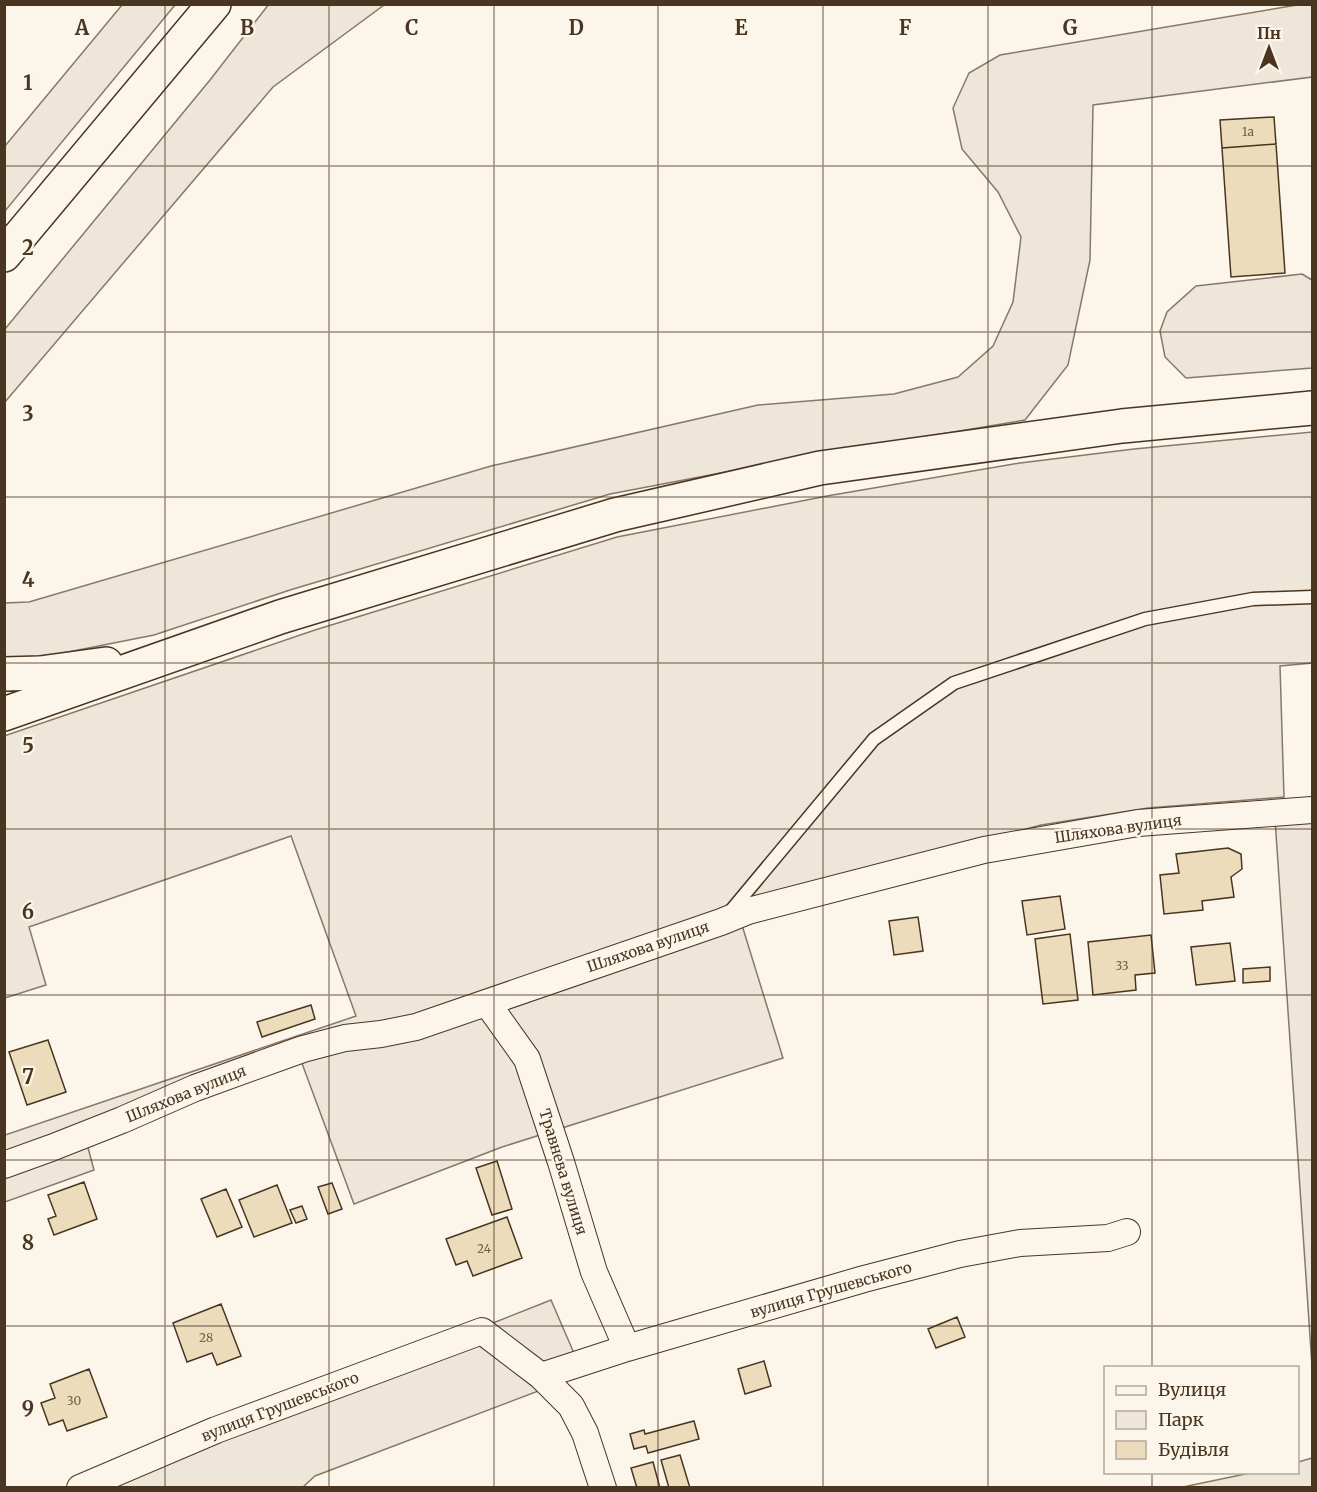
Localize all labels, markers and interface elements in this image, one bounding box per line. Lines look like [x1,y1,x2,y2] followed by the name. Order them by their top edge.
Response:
[74,15,90,40] text: A
[240,15,254,40] text: B
[405,15,419,40] text: C
[568,15,584,40] text: D
[734,15,748,40] text: E
[899,15,912,40] text: F
[1063,15,1078,40] text: G
[1239,18,1299,78] north arrow
[1257,23,1281,43] text: Пн
[23,70,33,95] text: 1
[1242,124,1254,139] house number: 1а
[22,235,34,260] text: 2
[22,401,34,426] text: 3
[22,567,35,592] text: 4
[22,733,34,758] text: 5
[1053,810,1183,847] street label: Шляхова вулиця
[22,899,34,924] text: 6
[584,917,712,976] street label: Шляхова вулиця
[1115,958,1129,973] house number: 33
[123,1061,249,1126] street label: Шляхова вулиця
[22,1064,34,1089] text: 7
[535,1106,592,1237] street label: Травнева вулиця
[22,1230,34,1255] text: 8
[477,1241,492,1256] house number: 24
[748,1257,914,1322] street label: вулиця Грушевського
[199,1330,213,1345] house number: 28
[1104,1366,1299,1474] legend
[198,1368,362,1445] street label: вулиця Грушевського
[1158,1378,1226,1401] text: Вулиця
[67,1393,81,1408] house number: 30
[22,1396,34,1421] text: 9
[1158,1408,1204,1431] text: Парк
[1158,1438,1229,1461] text: Будівля

